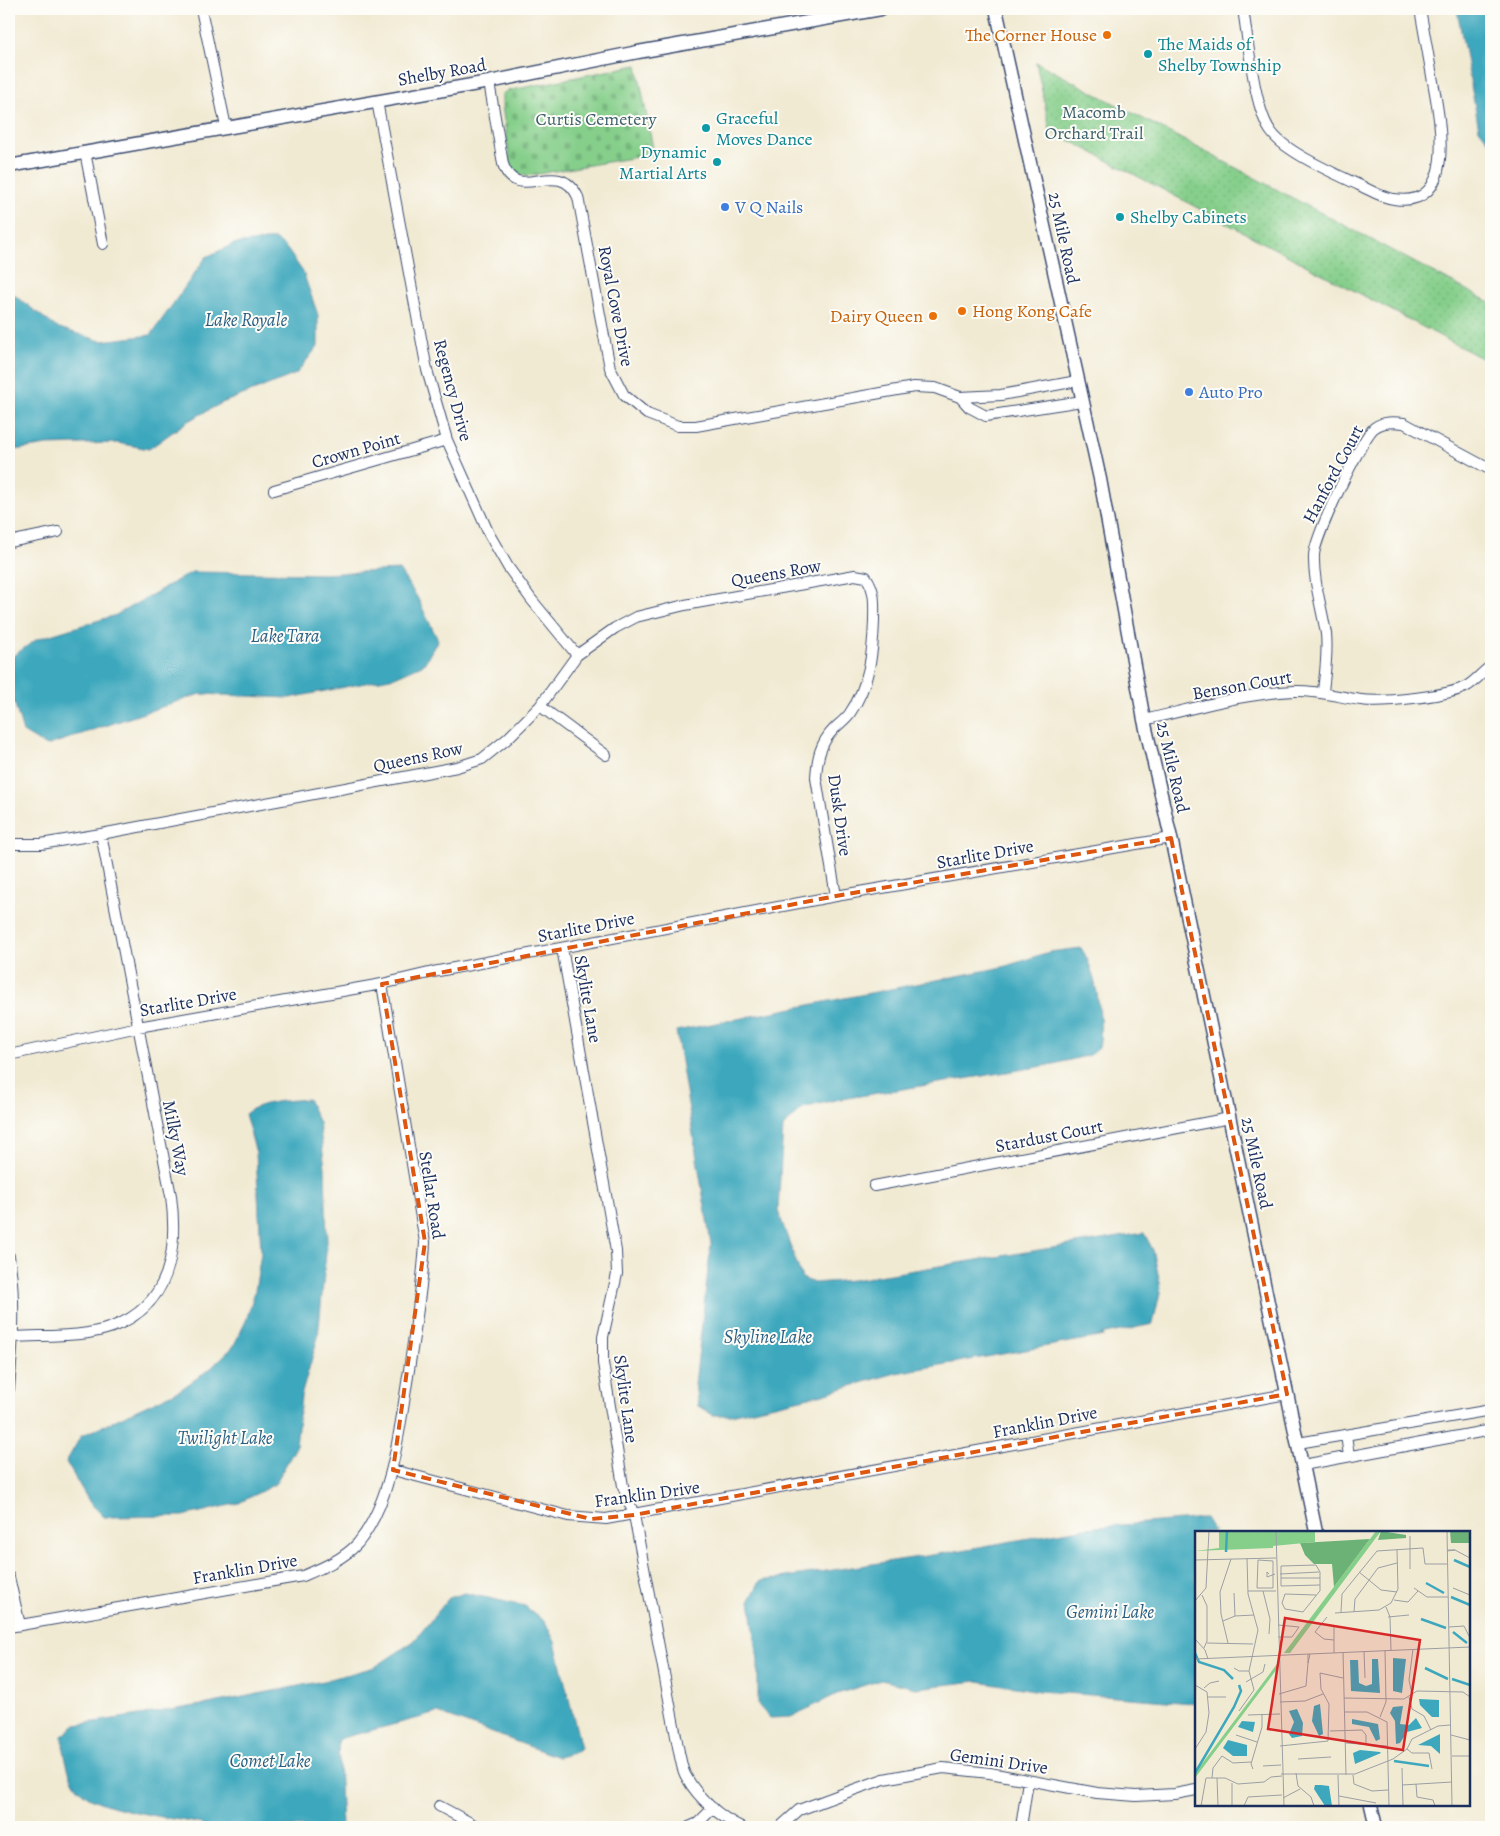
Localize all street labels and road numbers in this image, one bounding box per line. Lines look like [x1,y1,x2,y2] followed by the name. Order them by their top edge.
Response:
[396,52,488,92] street label: Shelby Road
[1043,190,1086,287] street label: 25 Mile Road
[593,244,639,368] street label: Royal Cove Drive
[428,336,478,444] street label: Regency Drive
[1297,420,1369,528] street label: Hanford Court
[309,426,403,474] street label: Crown Point
[729,553,823,593] street label: Queens Row
[1190,664,1294,706] street label: Benson Court
[1151,719,1195,816] street label: 25 Mile Road
[371,736,465,778] street label: Queens Row
[822,772,858,858] street label: Dusk Drive
[935,834,1035,874] street label: Starlite Drive
[536,906,636,948] street label: Starlite Drive
[568,953,608,1045] street label: Skylite Lane
[138,982,238,1022] street label: Starlite Drive
[157,1098,195,1179] street label: Milky Way
[993,1114,1105,1158] street label: Stardust Court
[1236,1115,1279,1212] street label: 25 Mile Road
[413,1149,451,1241] street label: Stellar Road
[608,1353,644,1445] street label: Skylite Lane
[991,1400,1099,1444] street label: Franklin Drive
[593,1475,701,1513] street label: Franklin Drive
[191,1548,299,1590] street label: Franklin Drive
[948,1742,1050,1780] street label: Gemini Drive

